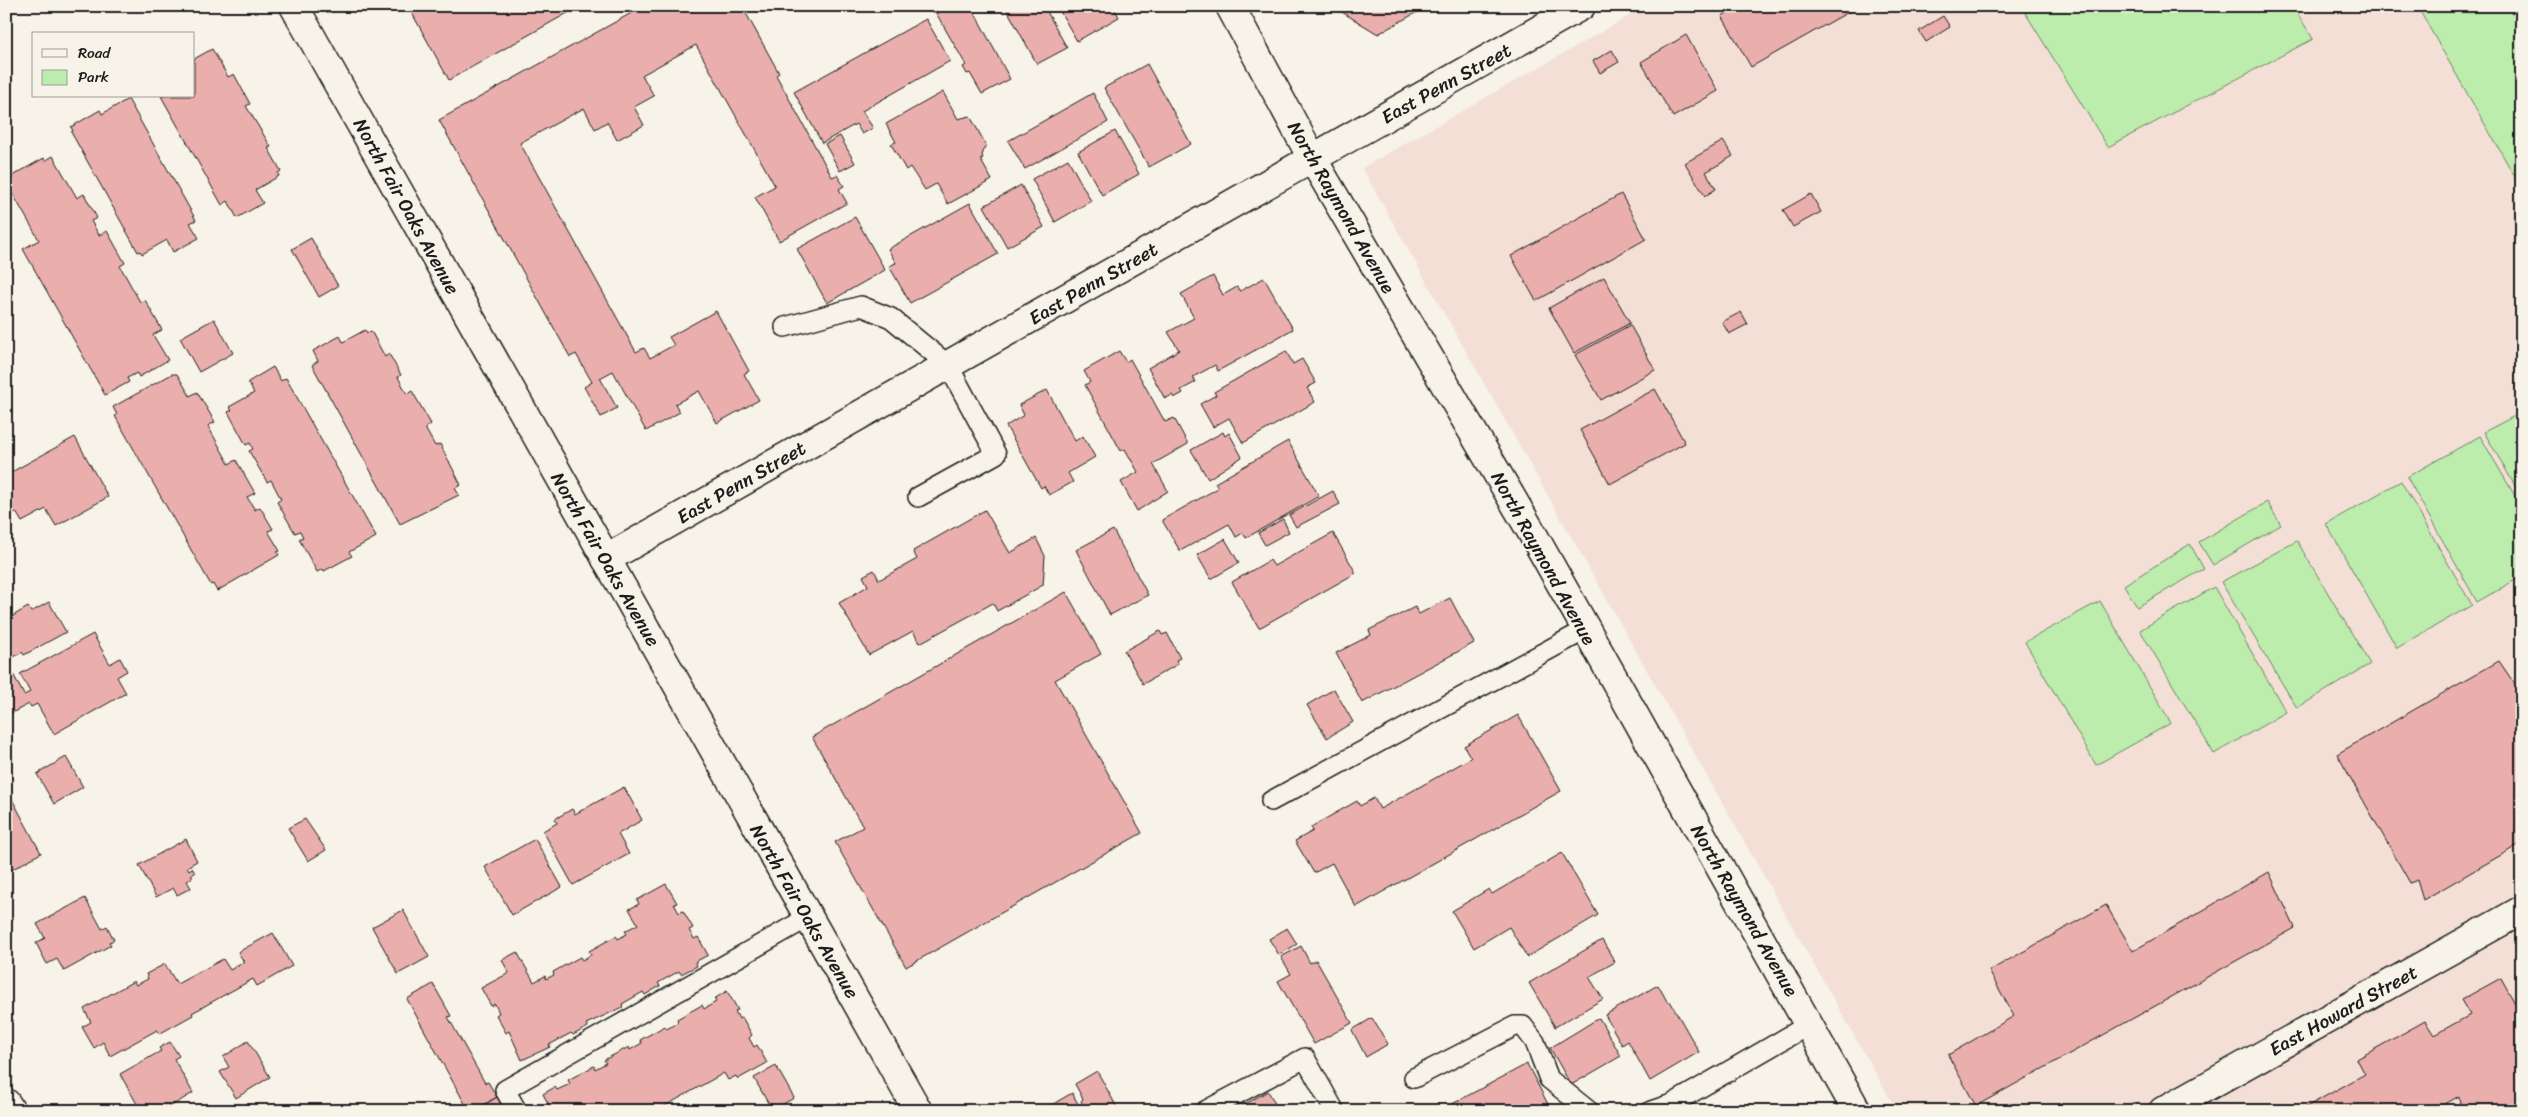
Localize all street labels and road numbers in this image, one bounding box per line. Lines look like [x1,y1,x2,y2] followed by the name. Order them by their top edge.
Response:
[1375,34,1518,133] street label: East Penn Street
[344,112,469,301] street label: North Fair Oaks Avenue
[1279,115,1405,300] street label: North Raymond Avenue
[1022,233,1164,334] street label: East Penn Street
[670,432,812,533] street label: East Penn Street
[542,465,669,653] street label: North Fair Oaks Avenue
[1482,465,1605,651] street label: North Raymond Avenue
[741,817,868,1005] street label: North Fair Oaks Avenue
[1682,818,1808,1003] street label: North Raymond Avenue
[2263,956,2424,1065] street label: East Howard Street

